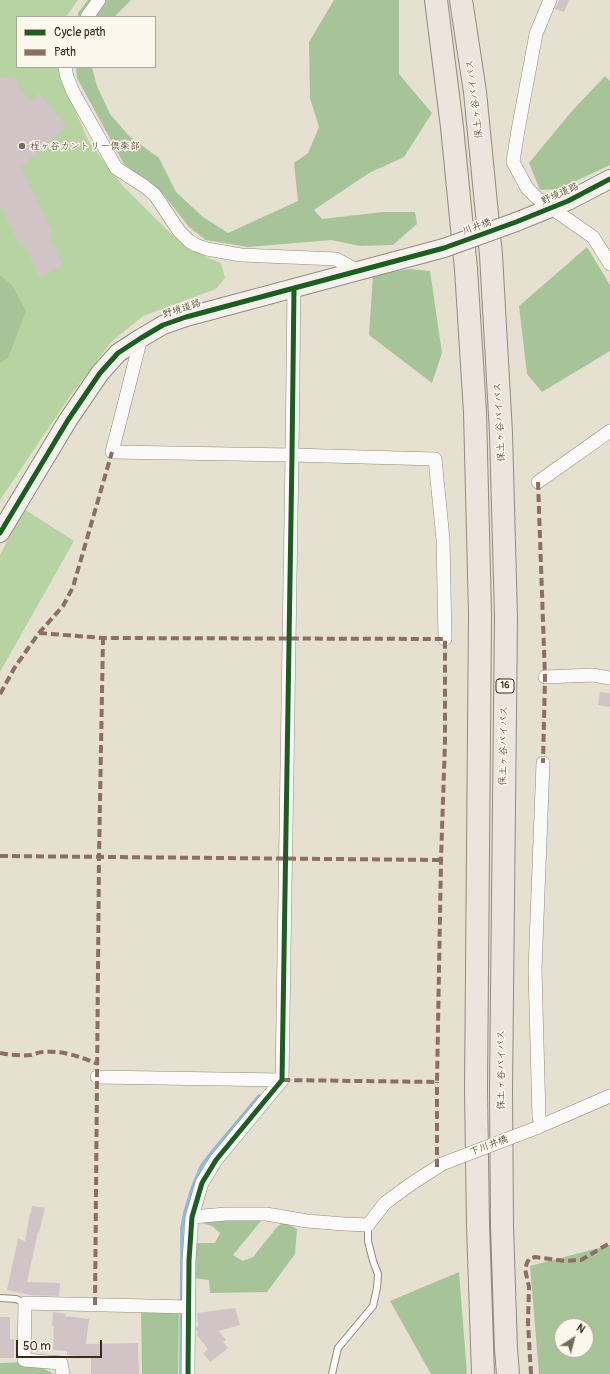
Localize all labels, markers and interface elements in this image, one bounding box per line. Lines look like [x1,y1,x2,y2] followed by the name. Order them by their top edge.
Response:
[16,16,156,68] legend
[54,25,105,40] text: Cycle path
[54,45,76,60] text: Path
[464,59,486,139] street label: 保土ヶ谷バイパス
[30,140,140,152] place label: 程ヶ谷カントリー倶楽部
[17,141,27,151] marker: 程ヶ谷カントリー倶楽部
[539,180,581,208] street label: 野境道路
[461,216,493,238] street label: 川井橋
[161,297,203,321] street label: 野境道路
[492,382,508,462] street label: 保土ヶ谷バイパス
[496,679,514,693] road number: 16
[497,706,511,786] street label: 保土ヶ谷バイパス
[495,1030,507,1110] street label: 保土ヶ谷バイパス
[468,1133,510,1159] street label: 下川井橋
[554,1318,594,1358] north arrow
[574,1321,588,1336] text: N
[18,1332,104,1358] scale bar
[23,1339,51,1354] text: 50 m

